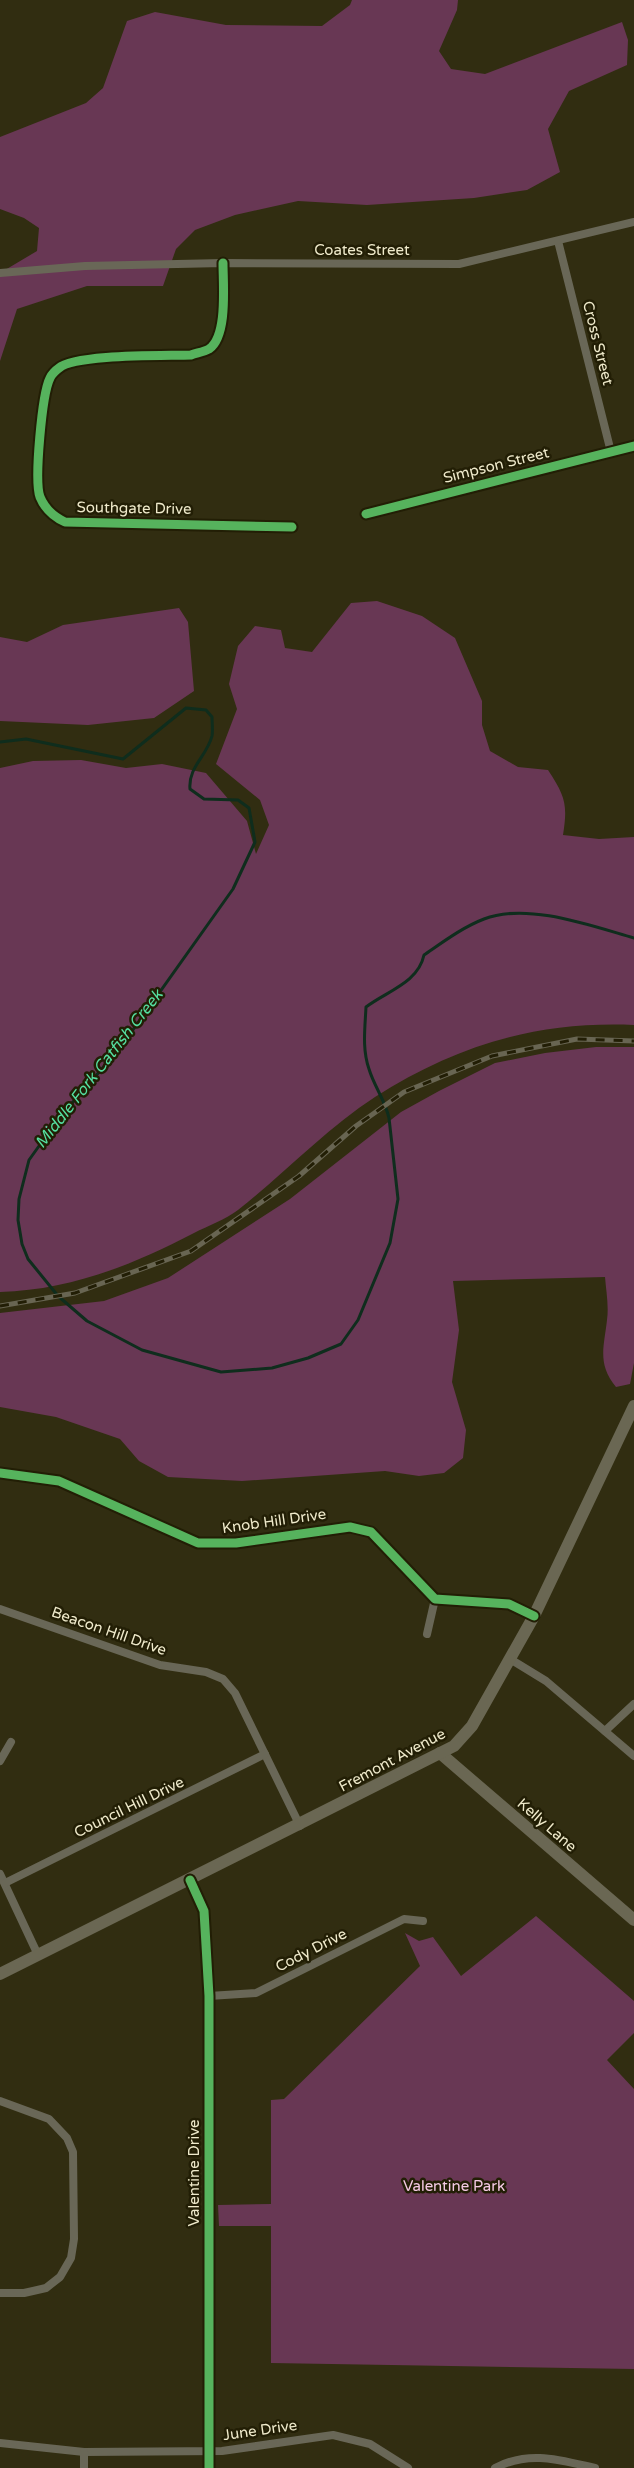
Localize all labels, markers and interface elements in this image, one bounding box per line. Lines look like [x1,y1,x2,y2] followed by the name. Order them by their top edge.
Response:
[314,241,410,259] street label: Coates Street
[579,299,617,387] street label: Cross Street
[441,443,551,487] street label: Simpson Street
[76,498,192,518] street label: Southgate Drive
[31,985,168,1152] water label: Middle Fork Catfish Creek
[221,1505,327,1537] street label: Knob Hill Drive
[49,1603,169,1659] street label: Beacon Hill Drive
[336,1724,448,1796] street label: Fremont Avenue
[71,1773,187,1841] street label: Council Hill Drive
[514,1794,580,1856] street label: Kelly Lane
[272,1924,350,1976] street label: Cody Drive
[185,2119,203,2227] street label: Valentine Drive
[403,2177,505,2195] park label: Valentine Park
[222,2416,298,2444] street label: June Drive

